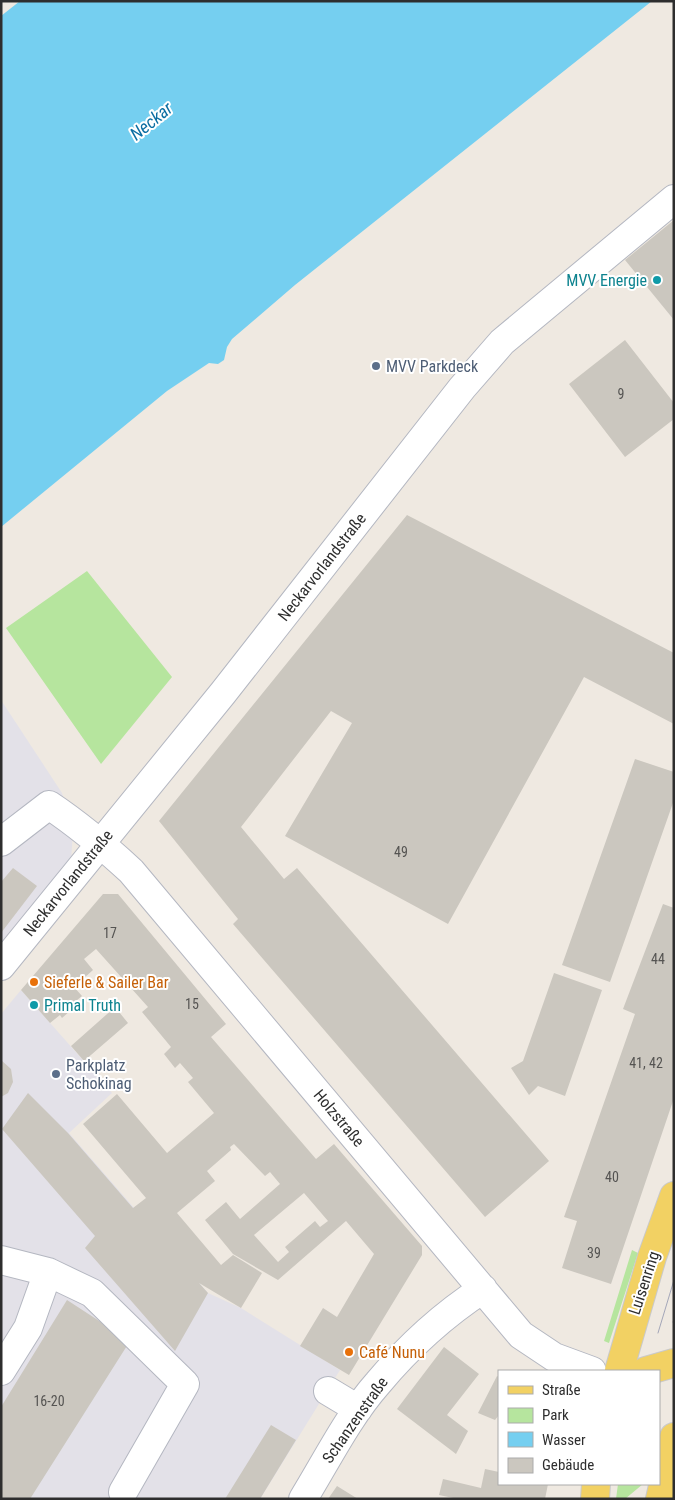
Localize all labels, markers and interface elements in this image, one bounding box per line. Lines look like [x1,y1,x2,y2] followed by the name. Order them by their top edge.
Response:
[125,97,177,144] water label: Neckar
[566,271,647,290] place label: MVV Energie
[651,274,663,286] marker: MVV Energie
[386,357,479,376] place label: MVV Parkdeck
[370,360,382,372] marker: MVV Parkdeck
[618,386,624,402] house number: 9
[274,509,370,625] street label: Neckarvorlandstraße
[19,826,117,940] street label: Neckarvorlandstraße
[394,844,408,860] house number: 49
[103,925,117,941] house number: 17
[651,951,665,967] house number: 44
[44,973,169,992] place label: Sieferle & Sailer Bar
[28,976,40,988] marker: Sieferle & Sailer Bar
[44,996,121,1015] place label: Primal Truth
[185,996,199,1012] house number: 15
[28,999,40,1011] marker: Primal Truth
[629,1055,663,1071] house number: 41, 42
[66,1056,132,1093] place label: Parkplatz Schokinag
[50,1068,62,1080] marker: Parkplatz Schokinag
[310,1086,368,1150] street label: Holzstraße
[605,1169,619,1185] house number: 40
[587,1245,601,1261] house number: 39
[625,1249,663,1317] street label: Luisenring
[359,1343,425,1362] place label: Café Nunu
[343,1346,355,1358] marker: Café Nunu
[498,1370,660,1485] legend
[318,1373,392,1467] street label: Schanzenstraße
[542,1381,581,1399] text: Straße
[33,1393,65,1409] house number: 16-20
[542,1406,569,1424] text: Park
[542,1431,586,1449] text: Wasser
[542,1456,594,1474] text: Gebäude

